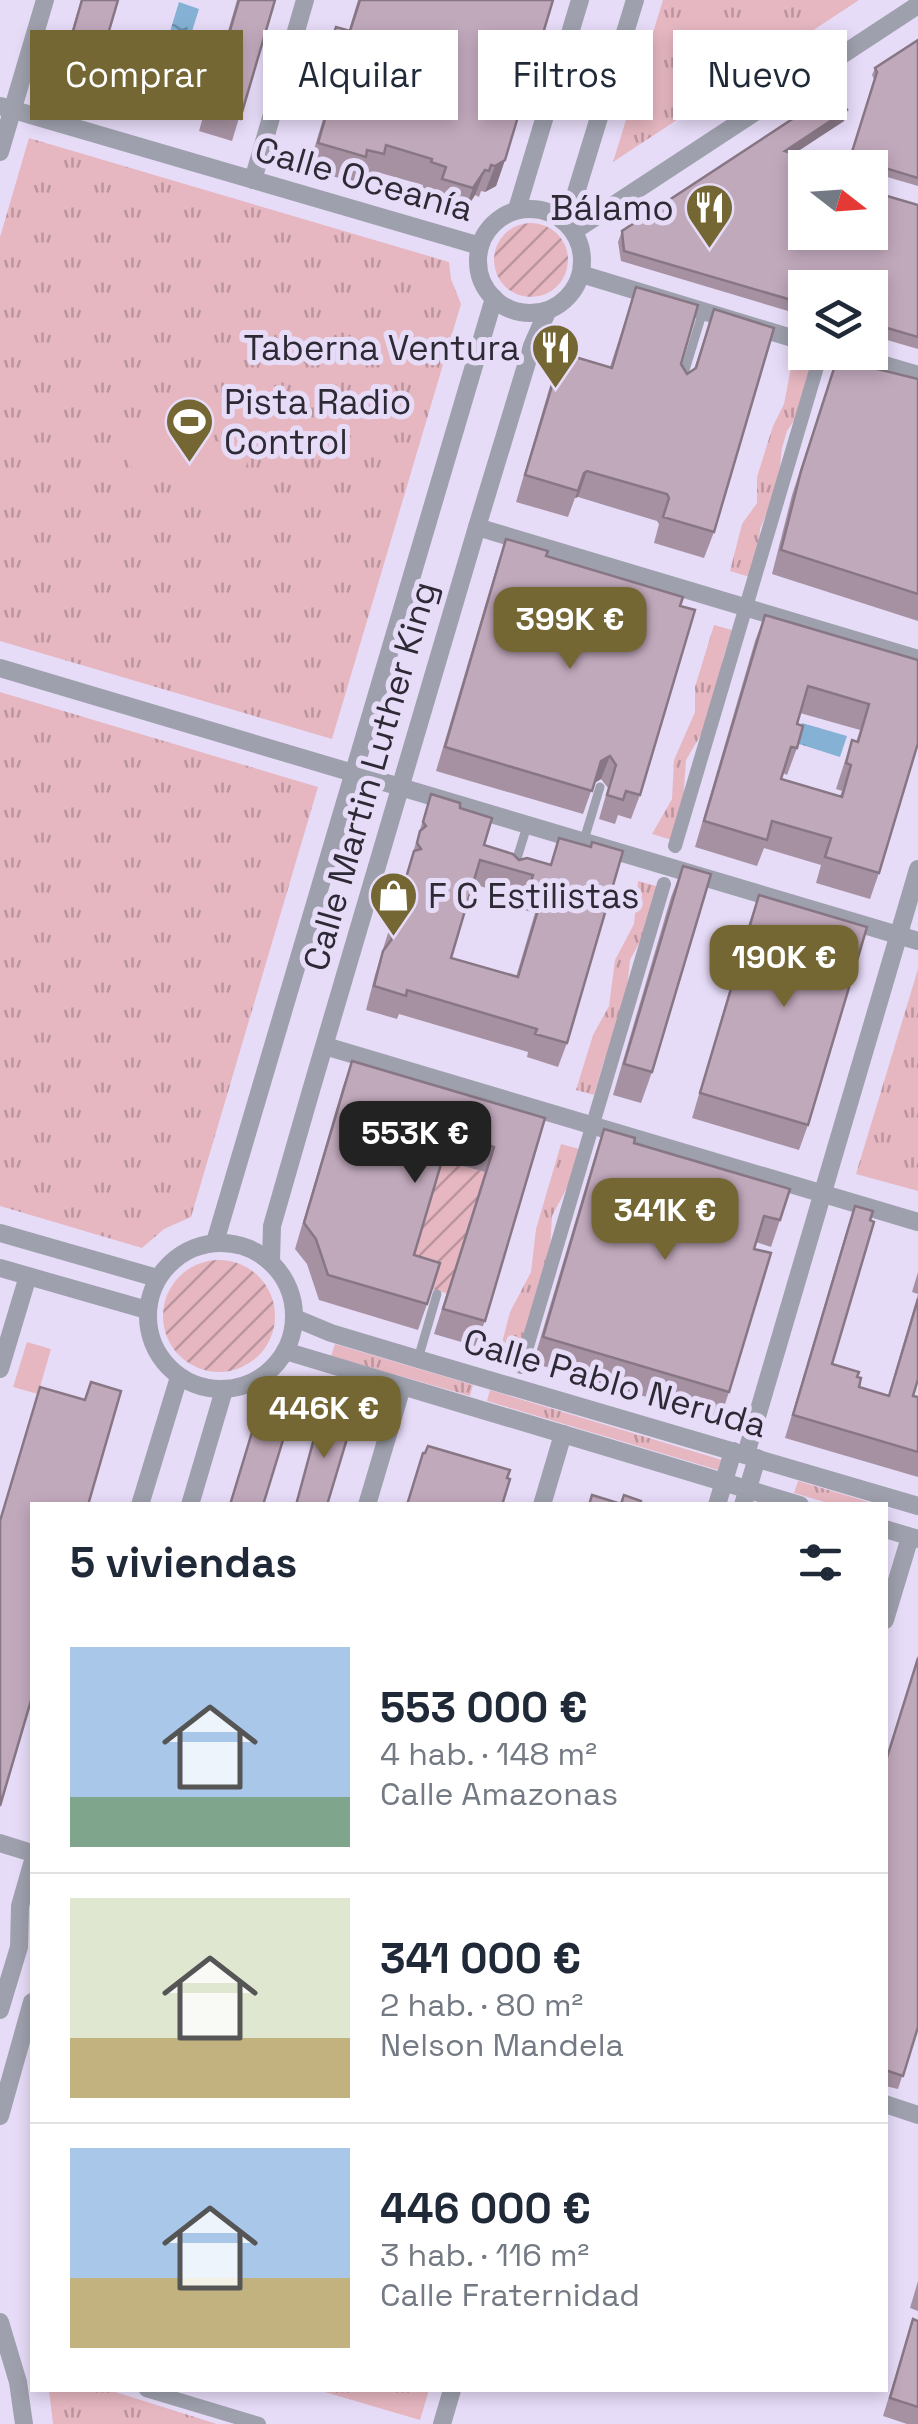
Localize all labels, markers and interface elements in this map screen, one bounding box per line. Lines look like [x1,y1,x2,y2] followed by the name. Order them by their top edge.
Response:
[30,30,243,120] chip: Comprar
[263,30,458,120] chip: Alquilar
[478,30,653,120] chip: Filtros
[673,30,847,120] chip: Nuevo
[250,127,478,231] street label: Calle Oceanía
[788,150,888,250] north arrow
[788,150,888,370] map controls
[683,182,735,250] restaurant icon: Bálamo
[550,186,674,230] place label: Bálamo
[788,270,888,370] button: layers
[529,322,581,390] restaurant icon: Taberna Ventura
[243,326,520,370] place label: Taberna Ventura
[224,380,411,464] place label: Pista Radio Control
[163,396,215,464] sports icon: Pista Radio Control
[293,576,447,976] street label: Calle Martin Luther King
[489,587,651,672] pin: 399K €
[516,599,624,639] text: 399K €
[367,870,419,938] shop icon: F C Estilistas
[428,874,639,918] place label: F C Estilistas
[703,925,865,1010] pin: 190K €
[732,937,836,977] text: 190K €
[334,1101,496,1186] pin: 553K €
[361,1113,469,1153] text: 553K €
[584,1178,746,1263] pin: 341K €
[614,1190,716,1230] text: 341K €
[458,1319,772,1447] street label: Calle Pablo Neruda
[243,1376,405,1461] pin: 446K €
[269,1388,379,1428] text: 446K €
[793,1535,848,1590] icon: filters
[70,1536,297,1589] text: 5 viviendas
[380,1681,587,1734] text: 553 000 €
[150,1687,270,1807] icon: home
[380,1734,597,1774] text: 4 hab. · 148 m²
[380,1774,618,1814] text: Calle Amazonas
[380,1932,581,1985] text: 341 000 €
[150,1938,270,2058] icon: home
[380,1985,583,2025] text: 2 hab. · 80 m²
[380,2025,624,2065] text: Nelson Mandela
[380,2182,591,2235] text: 446 000 €
[150,2188,270,2308] icon: home
[380,2235,589,2275] text: 3 hab. · 116 m²
[380,2275,640,2315] text: Calle Fraternidad

